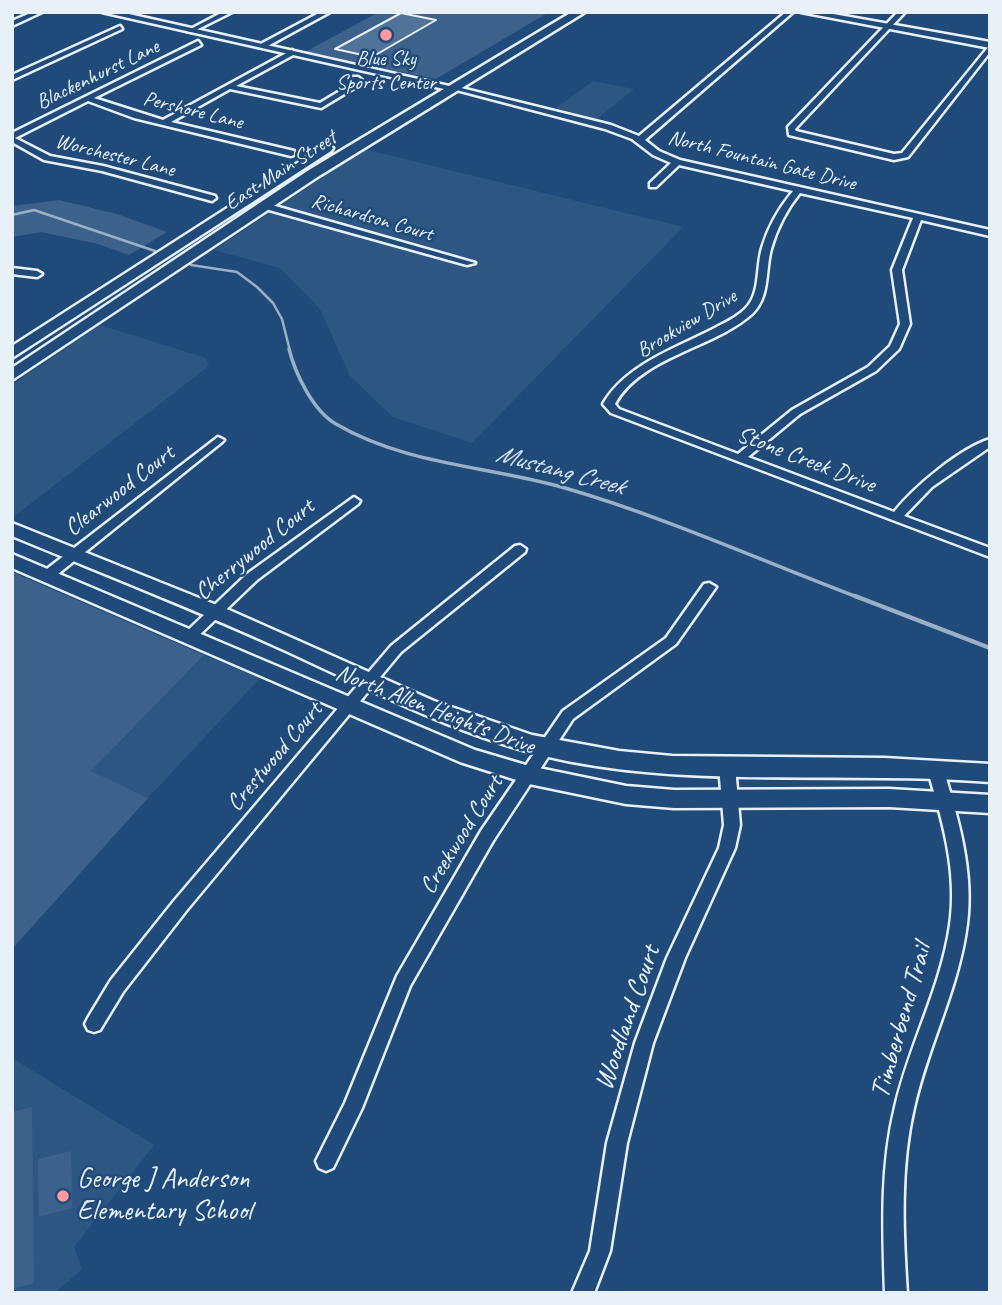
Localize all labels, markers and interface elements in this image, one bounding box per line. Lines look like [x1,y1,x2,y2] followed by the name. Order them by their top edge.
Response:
[378,27,394,43] marker: Blue Sky Sports Center
[32,34,164,116] street label: Blackenhurst Lane
[336,46,436,96] place label: Blue Sky Sports Center
[141,86,245,136] street label: Pershore Lane
[665,125,859,197] street label: North Fountain Gate Drive
[220,126,342,216] street label: East Main Street
[53,129,177,183] street label: Worchester Lane
[308,189,436,247] street label: Richardson Court
[632,284,742,364] street label: Brookview Drive
[733,420,879,500] street label: Stone Creek Drive
[59,439,181,543] street label: Clearwood Court
[493,439,627,503] water label: Mustang Creek
[189,493,321,607] street label: Cherrywood Court
[331,659,539,761] street label: North Allen Heights Drive
[221,697,329,817] street label: Crestwood Court
[414,770,510,900] street label: Creekwood Court
[864,940,940,1102] street label: Timberbend Trail
[588,941,668,1095] street label: Woodland Court
[77,1163,252,1229] place label: George J Anderson Elementary School
[55,1188,71,1204] marker: George J Anderson Elementary School

